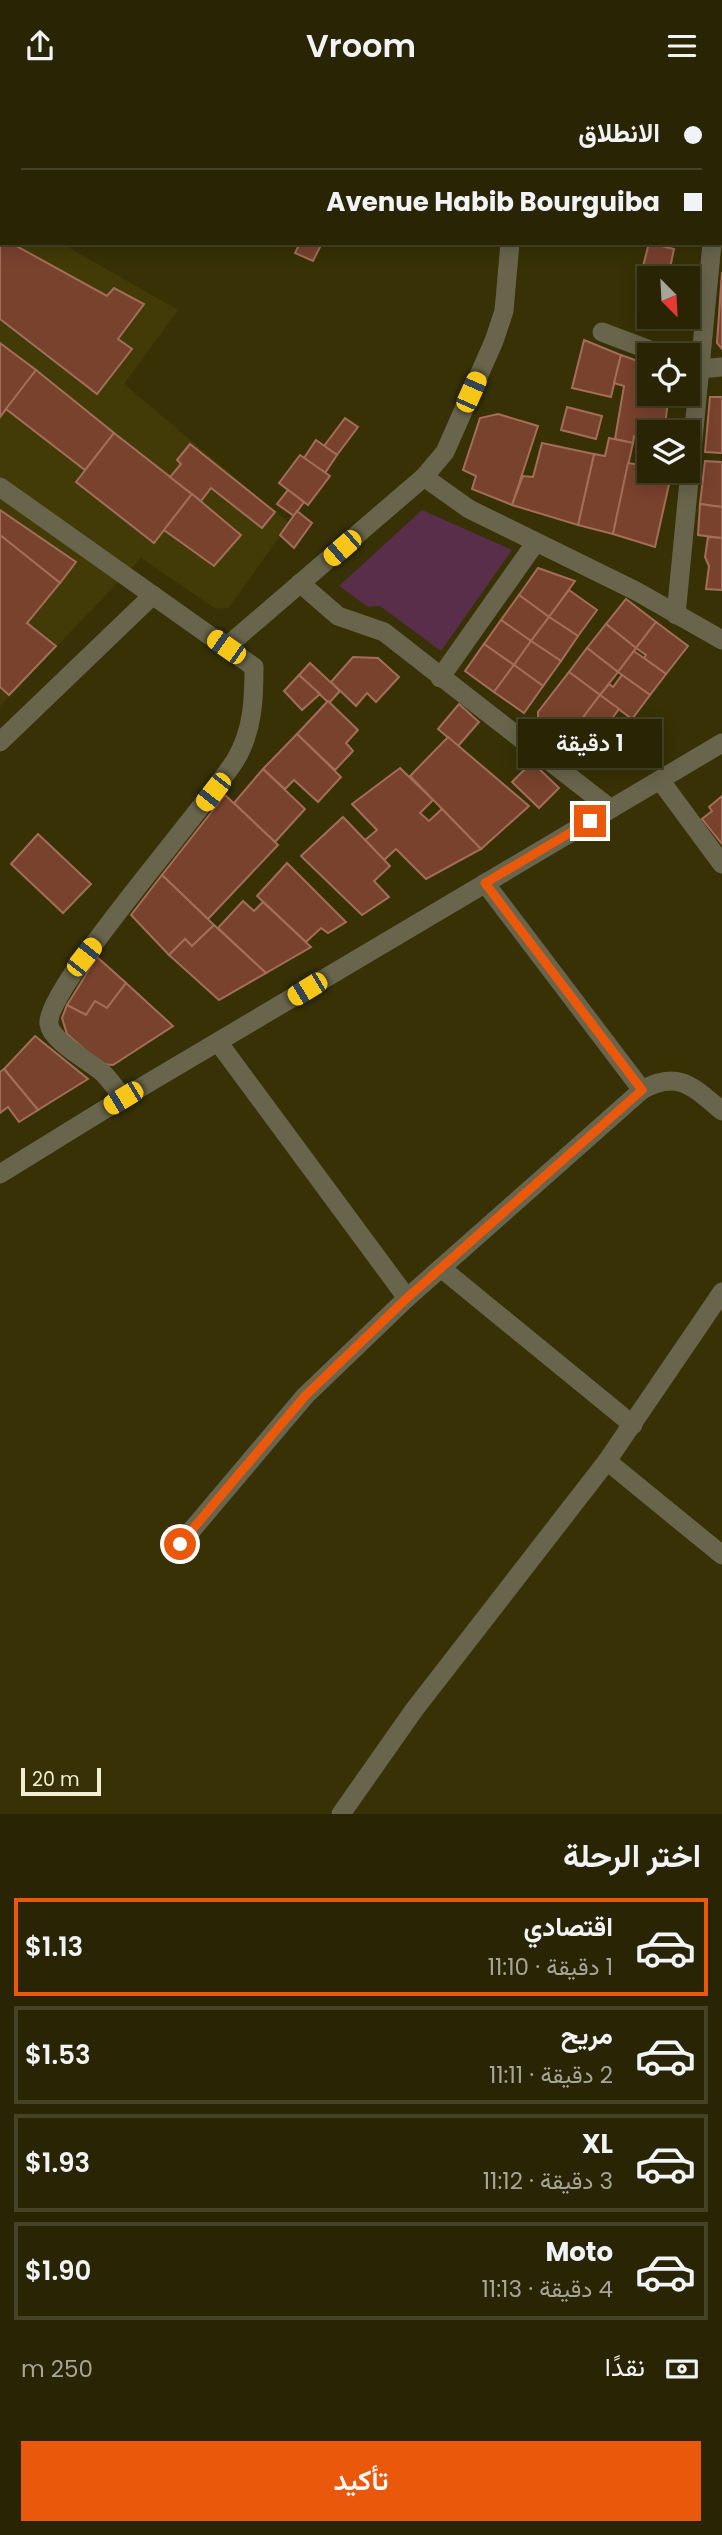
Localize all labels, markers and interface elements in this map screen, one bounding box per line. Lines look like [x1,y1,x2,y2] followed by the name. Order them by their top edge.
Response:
[306,23,416,68] text: Vroom
[21,27,59,65] icon: share
[663,27,701,65] icon: menu
[578,115,660,151] text: الانطلاق
[326,184,660,220] text: Avenue Habib Bourguiba
[637,266,700,329] north arrow
[637,266,700,483] map controls
[637,343,700,406] button: locate
[453,369,490,415] car
[637,420,700,483] button: layers
[320,526,365,570] car
[203,626,250,668] car
[518,719,662,769] callout: 1 دقيقة
[556,727,624,759] text: 1 دقيقة
[192,769,235,815] car
[574,805,606,837] route end
[63,934,106,980] car
[284,969,331,1009] car
[100,1078,147,1118] car
[164,1528,196,1560] route start
[21,1765,102,1797] scale bar
[32,1766,80,1793] text: 20 m
[563,1833,701,1878] text: اختر الرحلة
[524,1909,613,1945] text: اقتصادي
[634,1916,697,1979] icon: car
[25,1929,83,1965] text: $1.13
[488,1951,613,1983] text: 1 دقيقة · 11:10
[561,2017,613,2053] text: مريح
[634,2024,697,2087] icon: car
[25,2037,91,2073] text: $1.53
[489,2059,613,2091] text: 2 دقيقة · 11:11
[582,2126,613,2162] text: XL
[634,2132,697,2195] icon: car
[25,2145,90,2181] text: $1.93
[483,2165,613,2197] text: 3 دقيقة · 11:12
[545,2234,613,2270] text: Moto
[634,2240,697,2303] icon: car
[25,2253,91,2289] text: $1.90
[481,2273,613,2305] text: 4 دقيقة · 11:13
[605,2349,645,2385] text: نقدًا
[663,2350,701,2388] icon: cash
[21,2353,93,2385] text: 250 m
[21,2441,701,2521] button: تأكيد

